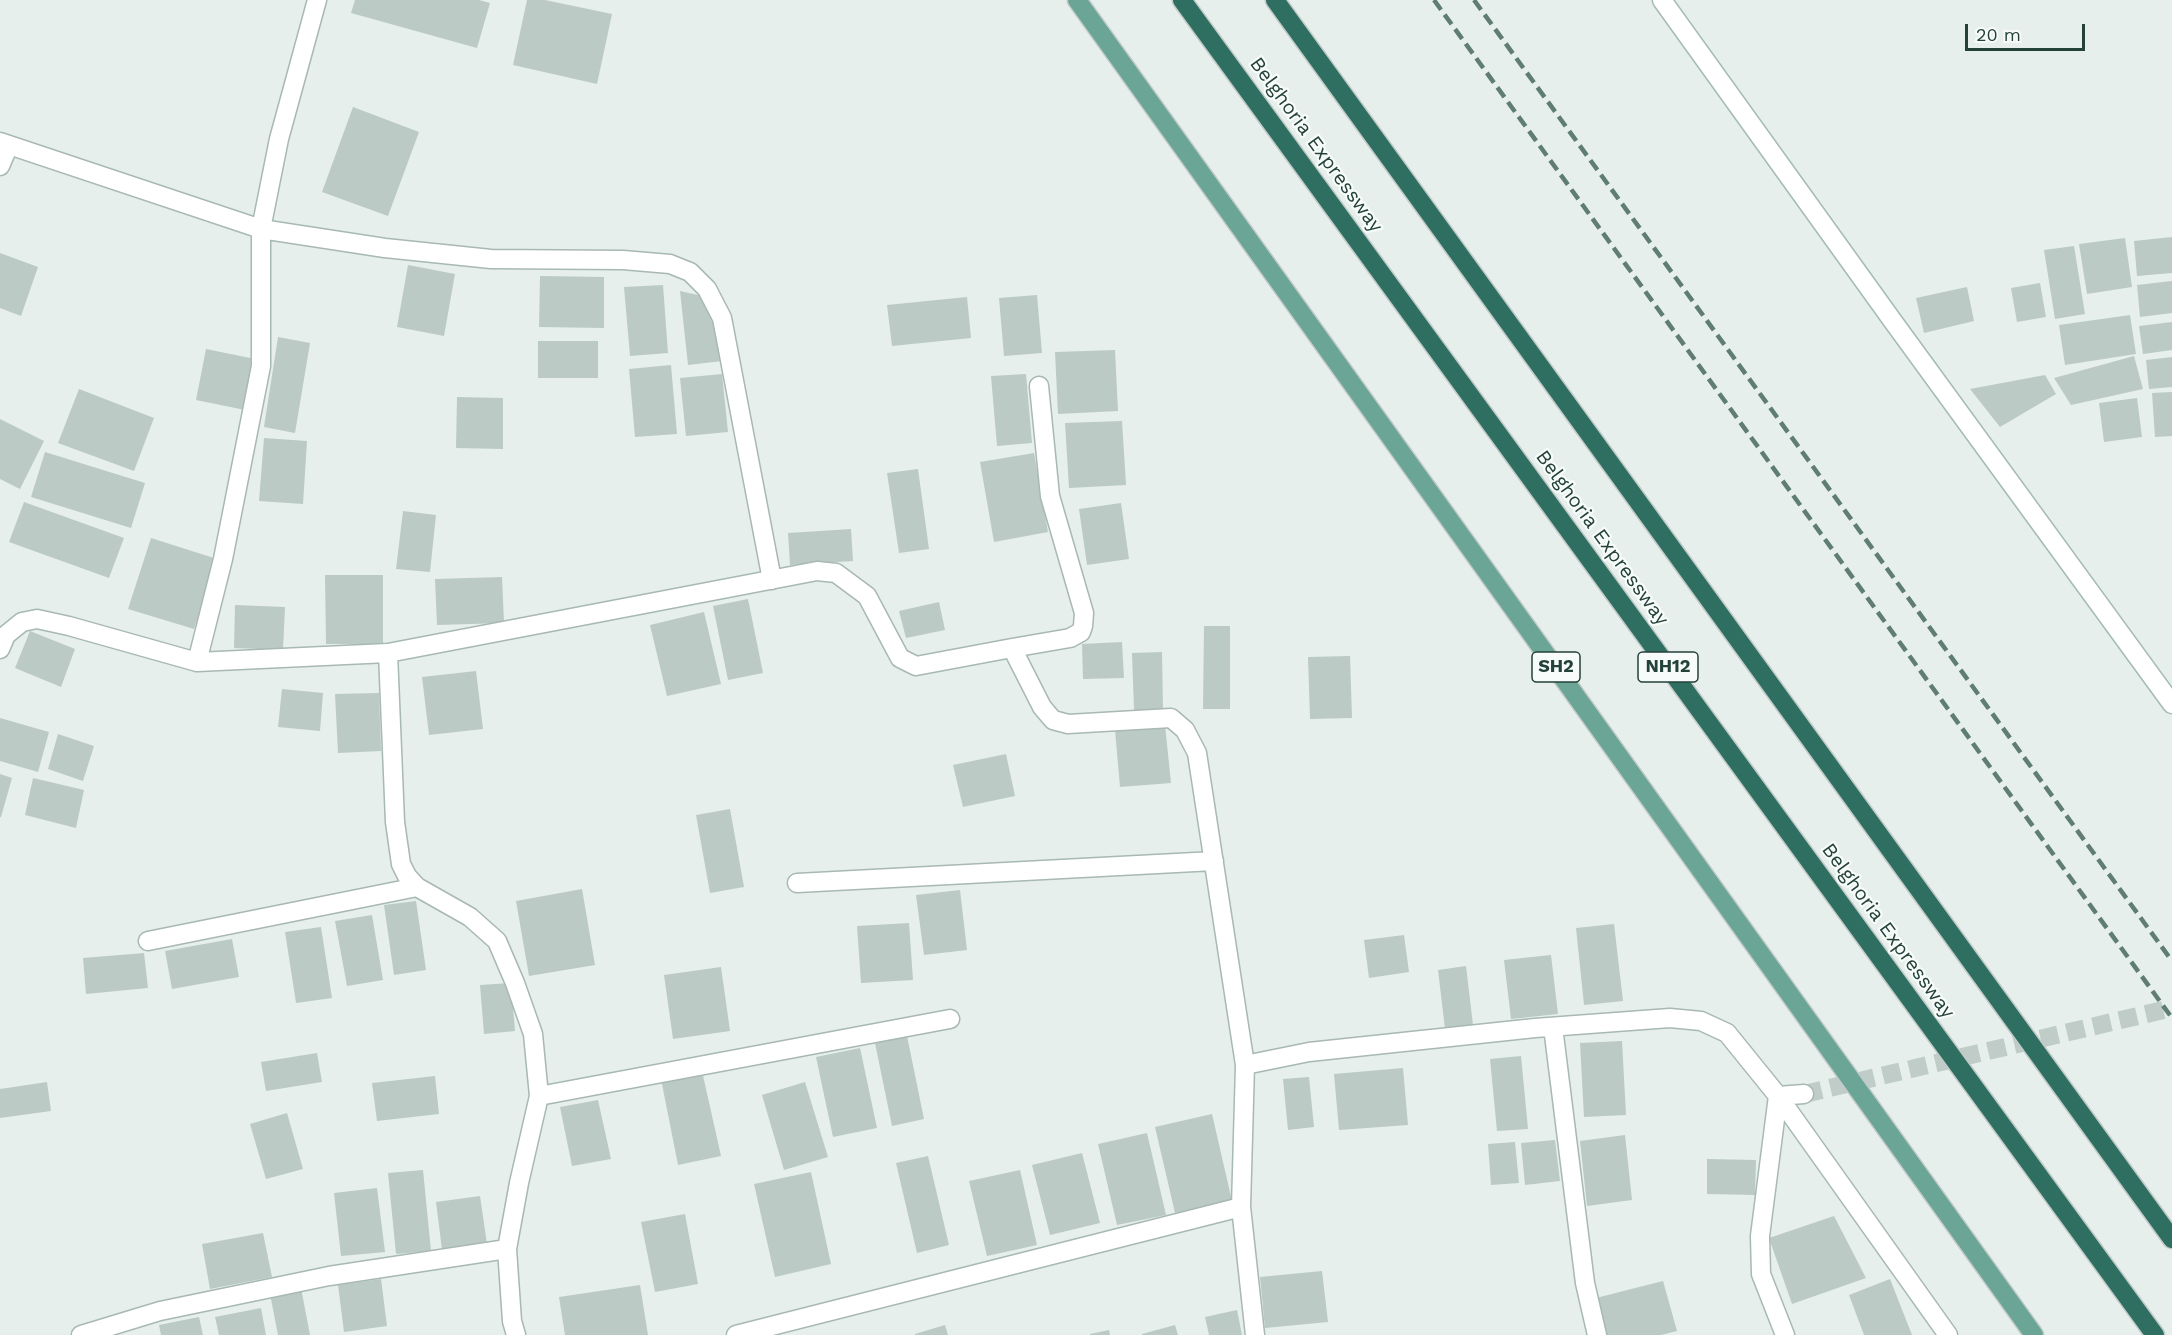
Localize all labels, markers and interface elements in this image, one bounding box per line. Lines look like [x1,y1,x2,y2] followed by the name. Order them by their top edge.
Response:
[1968,12,2088,50] scale bar
[1976,24,2021,45] text: 20 m
[1244,53,1388,237] street label: Belghoria Expressway
[1530,446,1674,630] street label: Belghoria Expressway
[1532,652,1580,682] road number: SH2
[1638,652,1698,682] road number: NH12
[1816,839,1960,1023] street label: Belghoria Expressway

